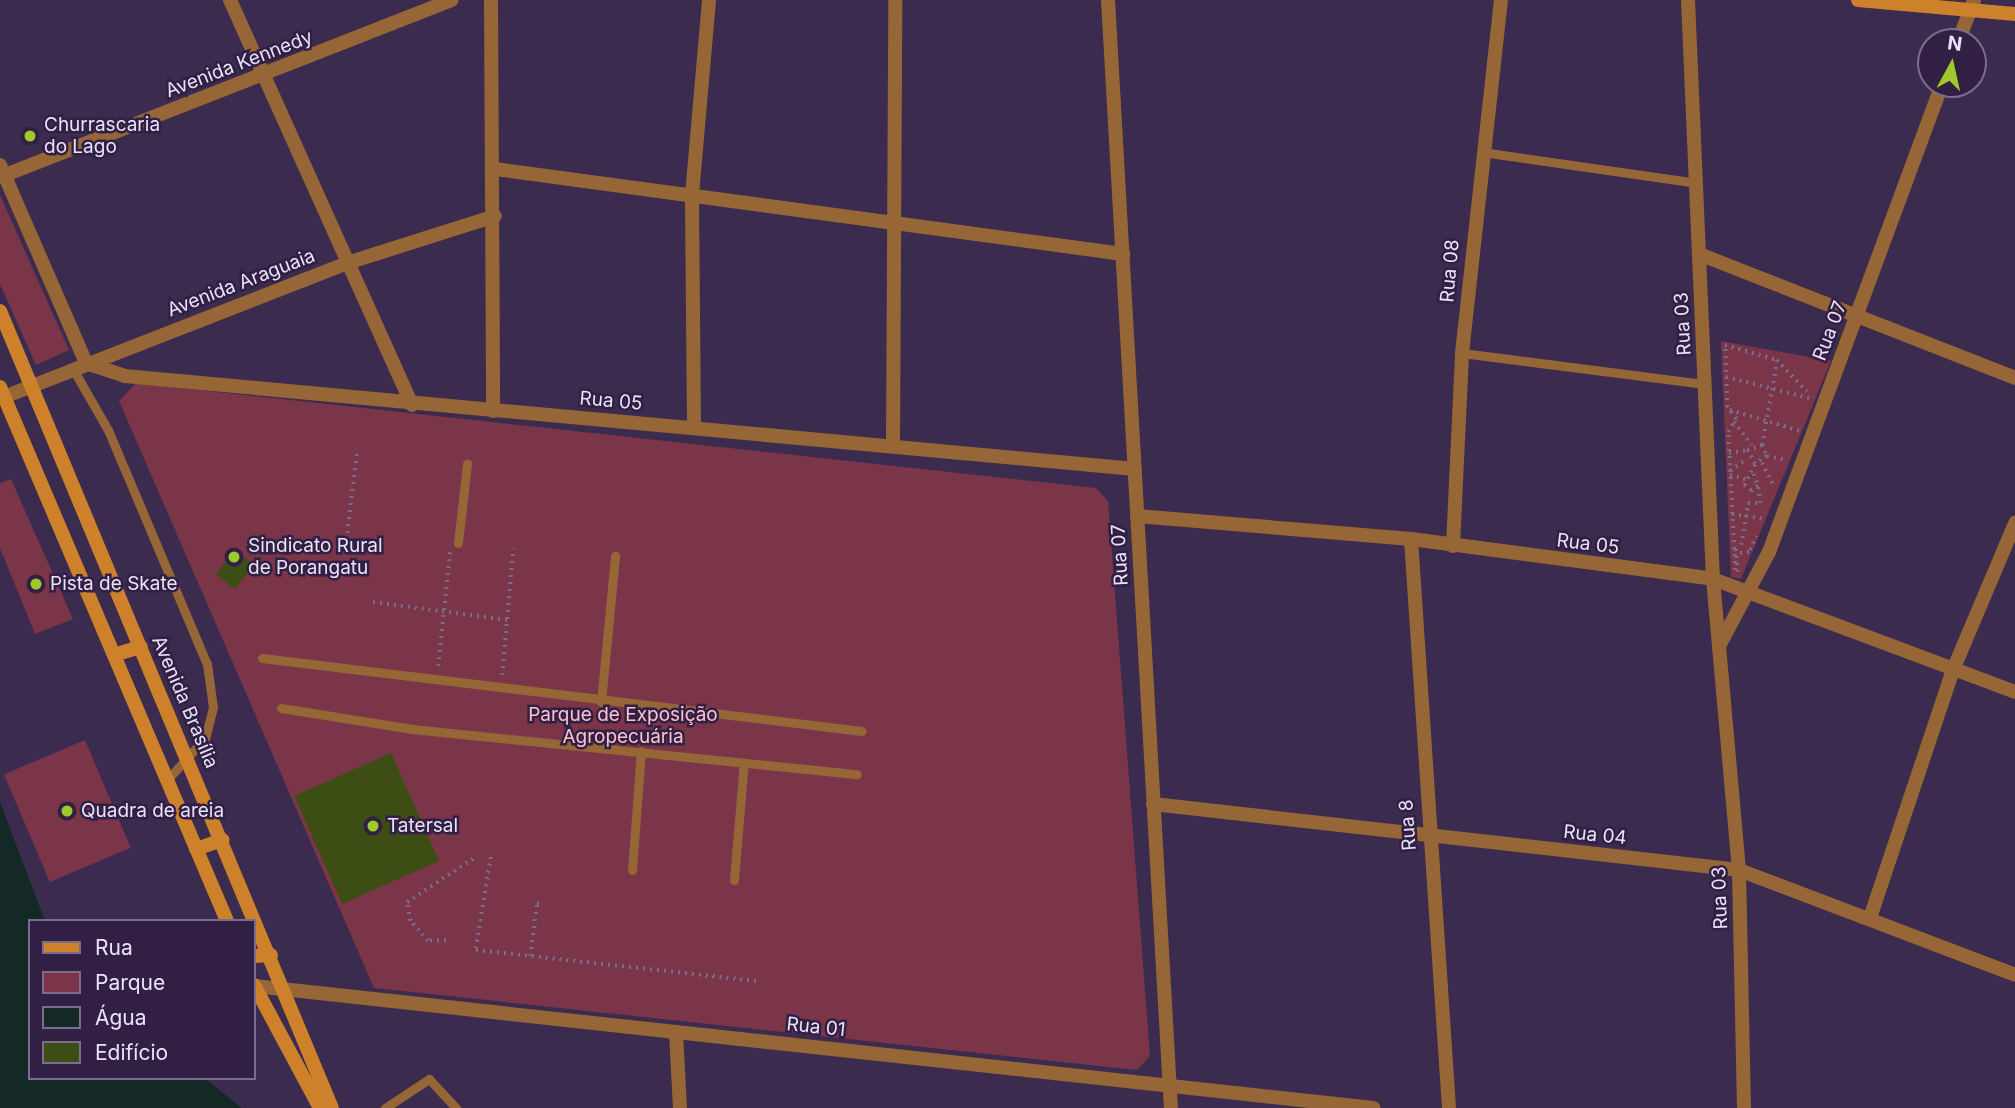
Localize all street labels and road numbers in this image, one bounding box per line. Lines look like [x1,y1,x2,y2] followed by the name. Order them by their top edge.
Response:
[162,25,316,103] street label: Avenida Kennedy
[1436,239,1464,303] street label: Rua 08
[164,244,318,322] street label: Avenida Araguaia
[1670,292,1696,356] street label: Rua 03
[1808,298,1852,364] street label: Rua 07
[579,387,643,415] street label: Rua 05
[1107,524,1133,586] street label: Rua 07
[1555,529,1621,559] street label: Rua 05
[147,632,223,772] street label: Avenida Brasília
[1395,799,1421,851] street label: Rua 8
[1562,820,1628,850] street label: Rua 04
[1708,866,1732,930] street label: Rua 03
[785,1013,847,1041] street label: Rua 01

